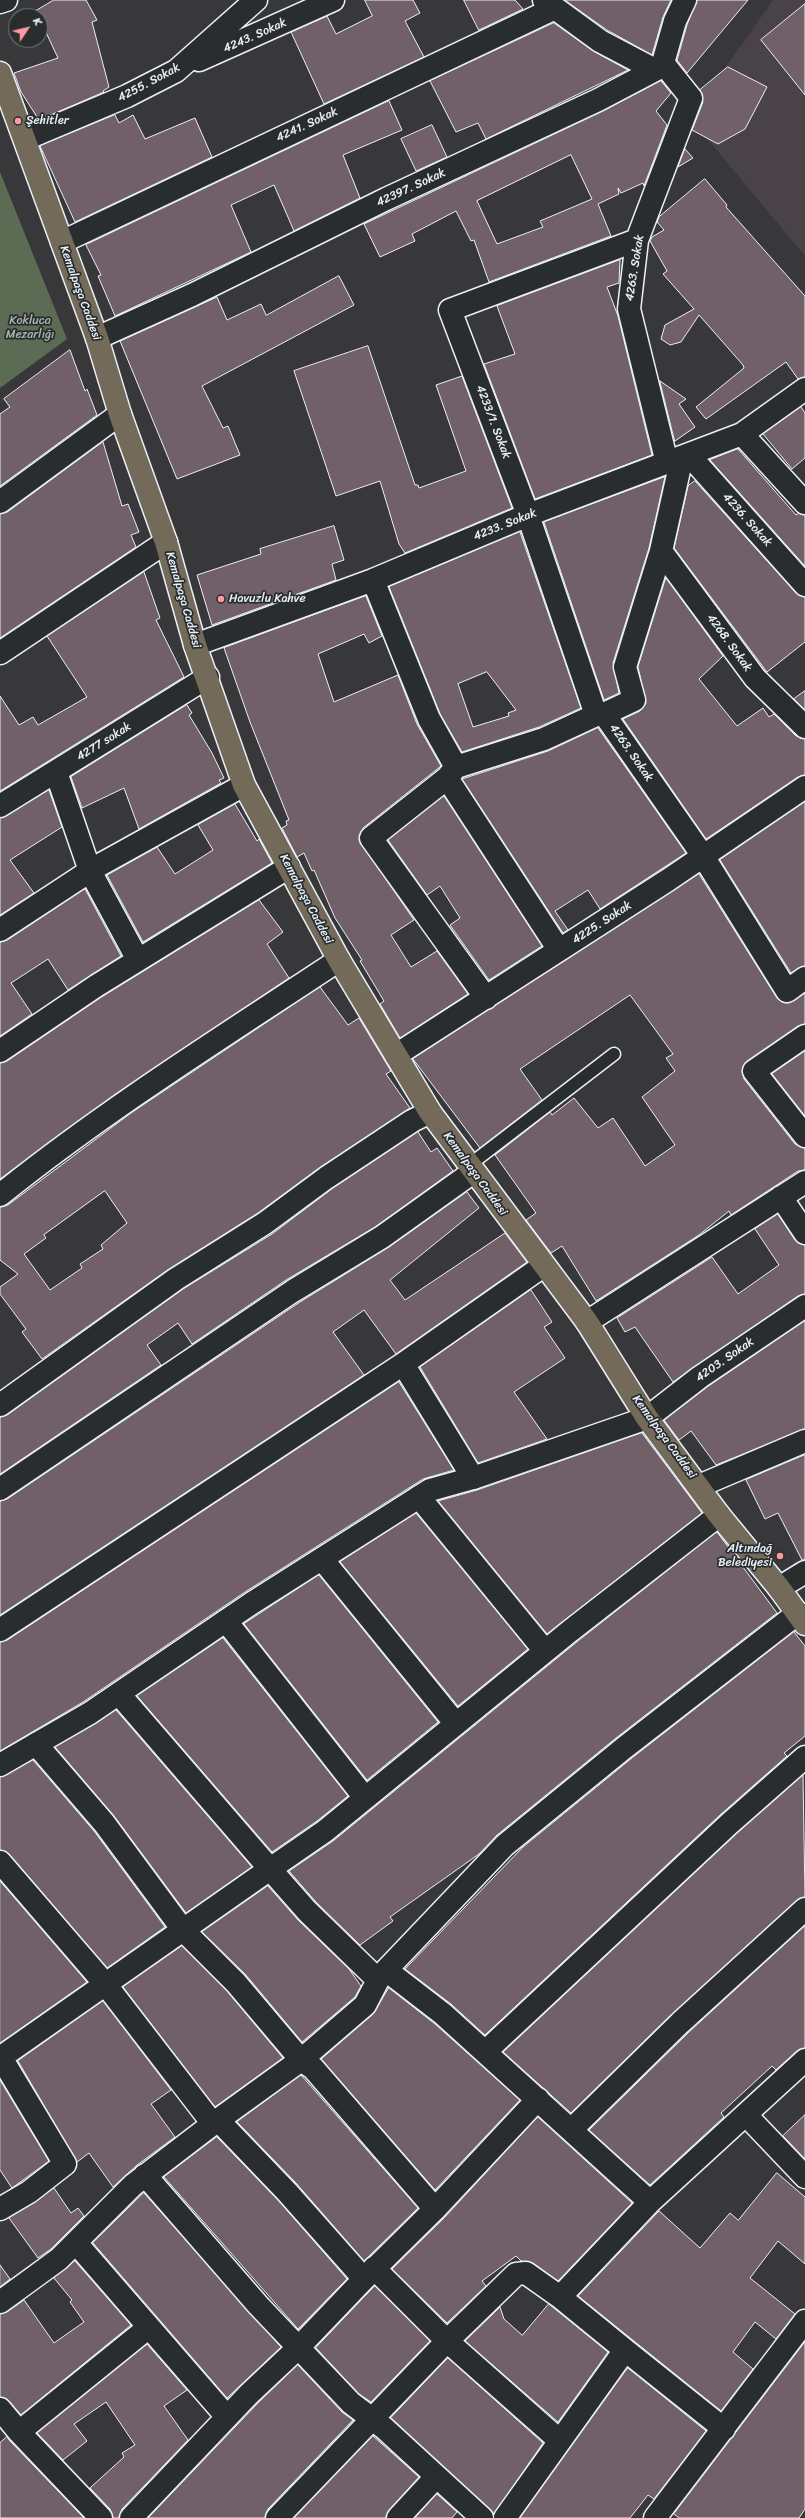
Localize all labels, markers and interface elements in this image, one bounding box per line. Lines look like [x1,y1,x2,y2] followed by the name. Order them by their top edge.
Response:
[8,8,48,48] north arrow
[28,13,47,30] text: K
[221,16,289,56] street label: 4243. Sokak
[115,61,183,105] street label: 4255. Sokak
[274,104,340,146] street label: 4241. Sokak
[26,114,69,128] place label: Şehitler
[13,116,23,126] marker: Şehitler
[374,166,448,210] street label: 42397. Sokak
[623,234,647,302] street label: 4263. Sokak
[56,244,104,342] street label: Kemalpaşa Caddesi
[6,314,54,342] park label: Kokluca Mezarlığı
[472,383,514,461] street label: 4233/1. Sokak
[719,490,775,550] street label: 4236. Sokak
[471,506,539,544] street label: 4233. Sokak
[162,550,204,650] street label: Kemalpaşa Caddesi
[229,592,306,606] place label: Havuzlu Kahve
[216,594,226,604] marker: Havuzlu Kahve
[703,611,755,675] street label: 4268. Sokak
[74,720,134,764] street label: 4277 sokak
[606,721,656,785] street label: 4263. Sokak
[276,852,336,946] street label: Kemalpaşa Caddesi
[570,898,634,948] street label: 4225. Sokak
[440,1129,510,1219] street label: Kemalpaşa Caddesi
[693,1335,757,1385] street label: 4203. Sokak
[629,1392,699,1482] street label: Kemalpaşa Caddesi
[718,1542,772,1570] place label: Altındağ Belediyesi
[775,1551,785,1561] marker: Altındağ Belediyesi

